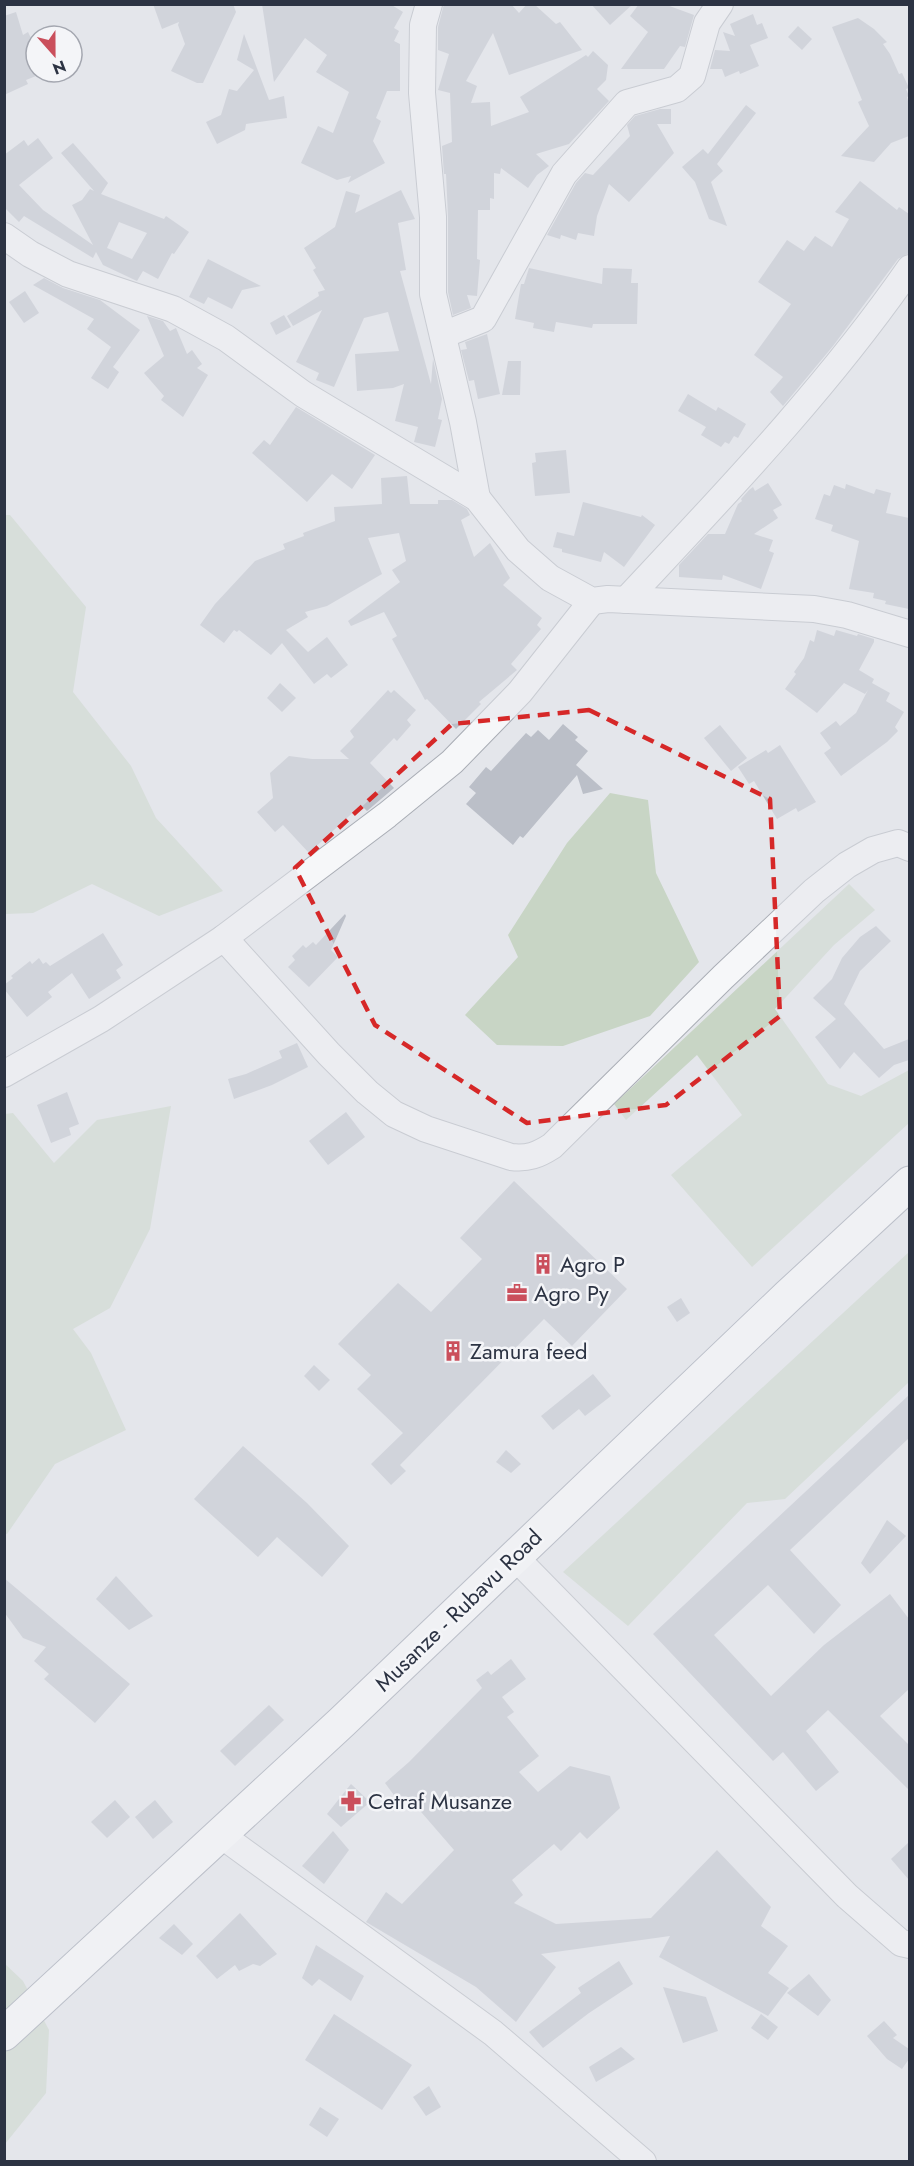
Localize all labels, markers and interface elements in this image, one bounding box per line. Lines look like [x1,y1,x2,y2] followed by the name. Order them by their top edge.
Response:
[24,24,84,84] north arrow
[49,55,69,81] text: N
[560,1248,625,1280] place label: Agro P
[531,1252,555,1276] building icon: Agro P
[534,1277,609,1309] place label: Agro Py
[505,1281,529,1305] office icon: Agro Py
[470,1335,588,1367] place label: Zamura feed
[441,1339,465,1363] building icon: Zamura feed
[367,1522,549,1698] street label: Musanze - Rubavu Road
[368,1785,512,1817] place label: Cetraf Musanze
[339,1789,363,1813] pharmacy icon: Cetraf Musanze

